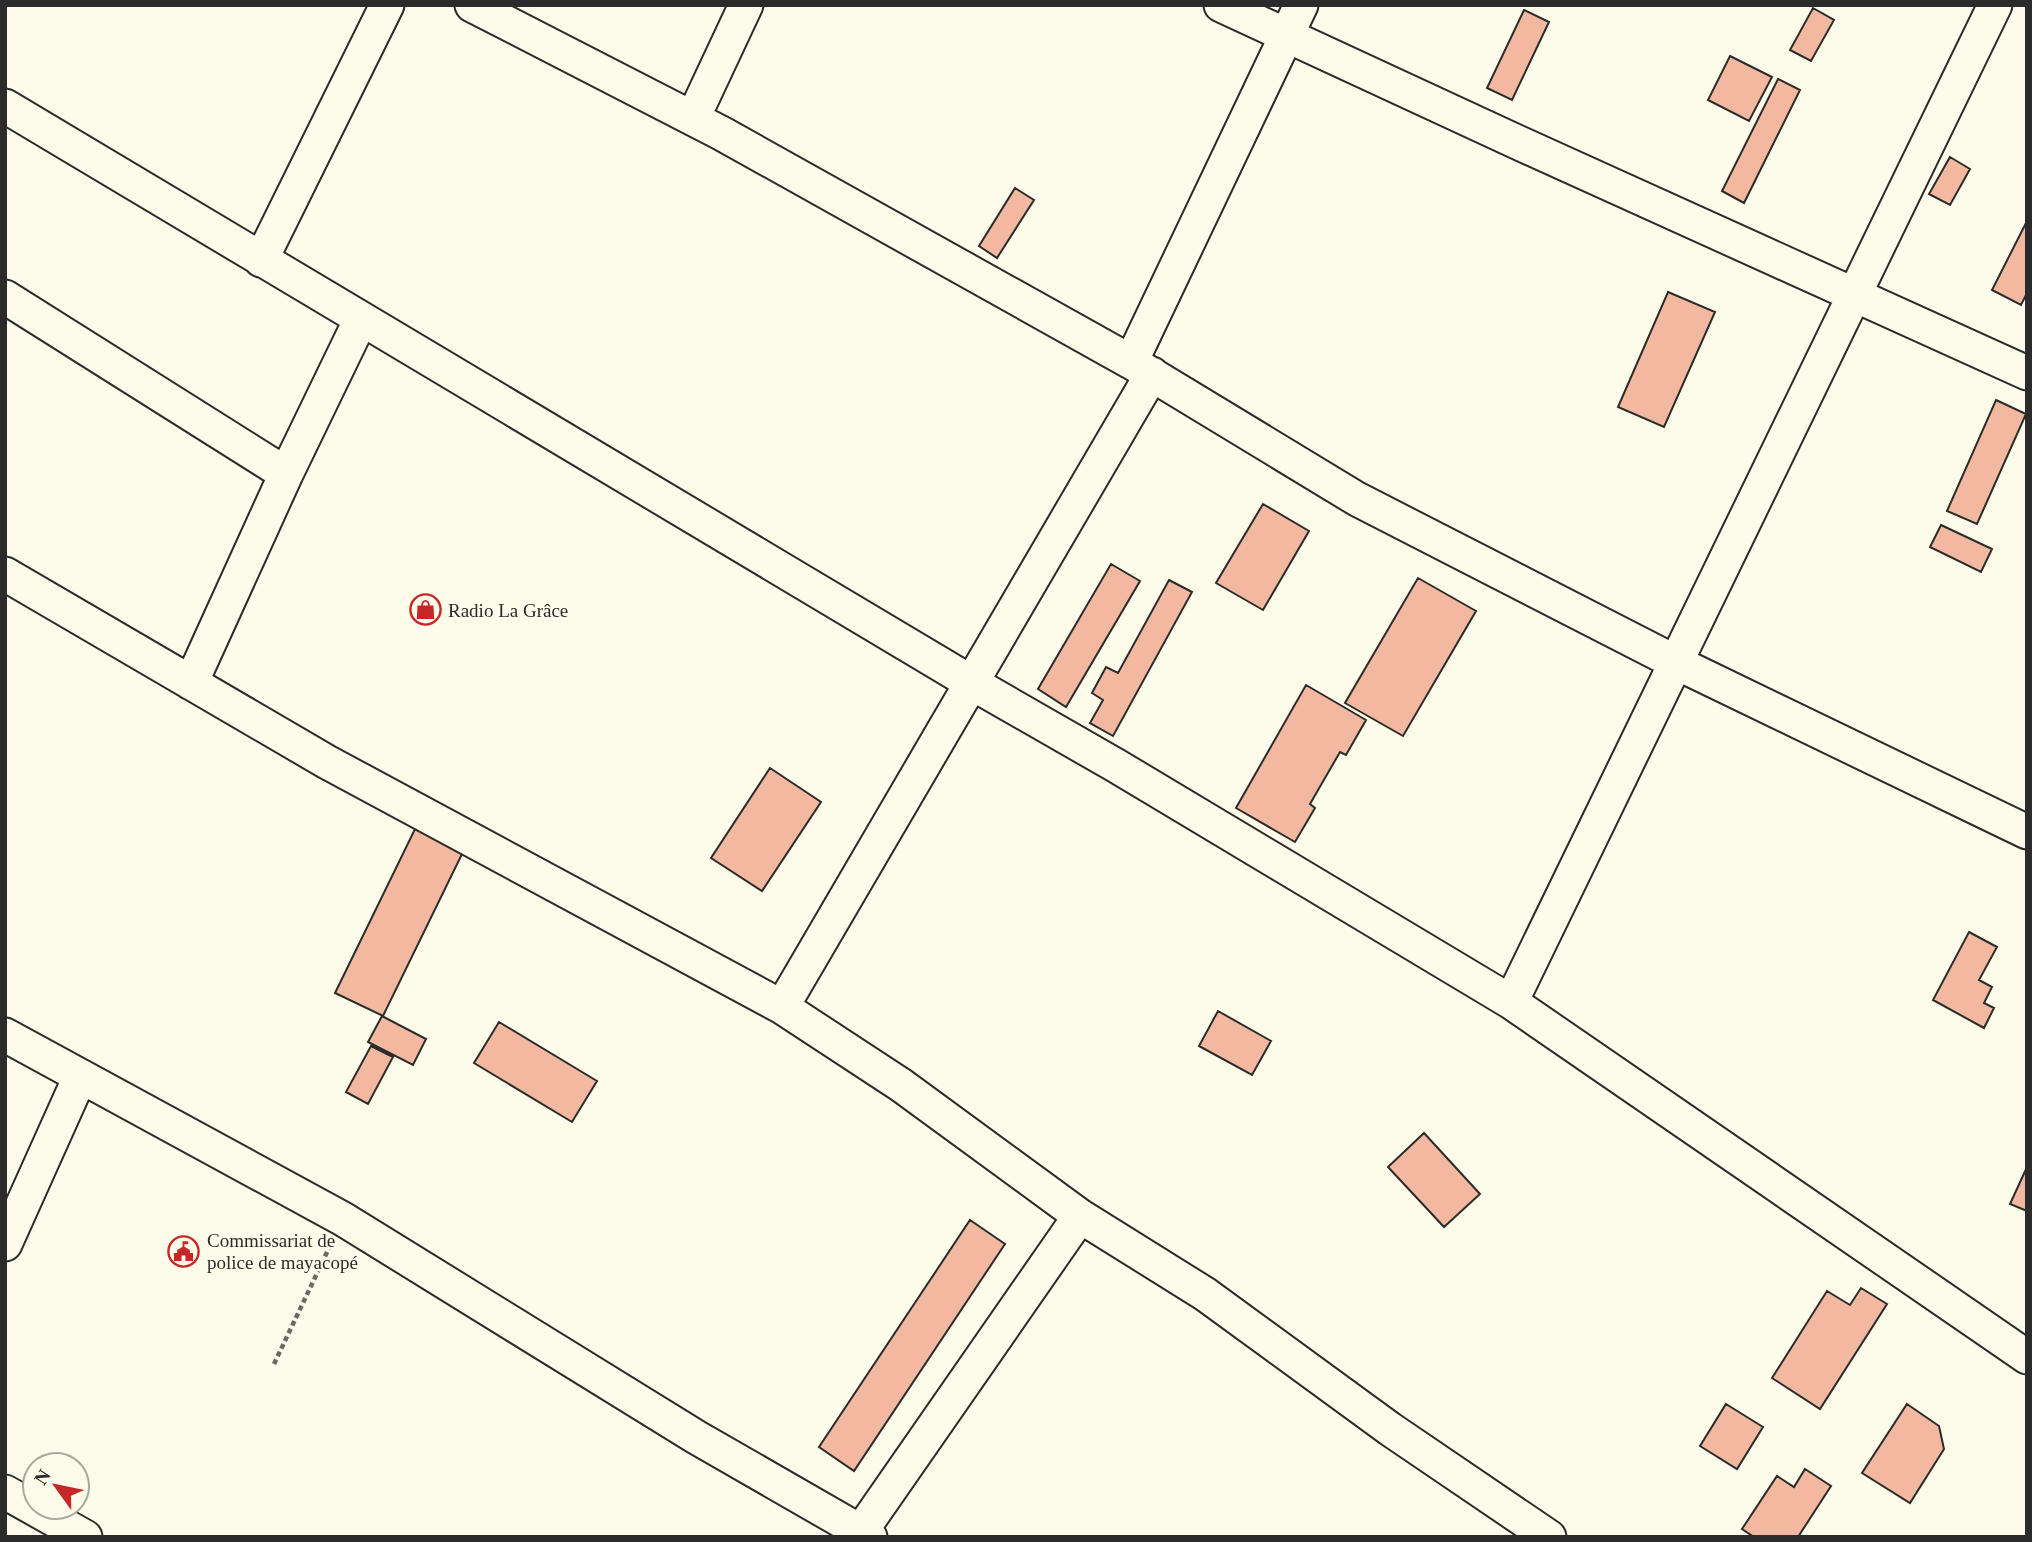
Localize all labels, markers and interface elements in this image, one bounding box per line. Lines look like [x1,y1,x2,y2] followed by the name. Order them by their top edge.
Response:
[408,593,442,627] shop icon: Radio La Grâce
[448,600,568,621] place label: Radio La Grâce
[207,1230,358,1273] place label: Commissariat de police de mayacopé
[167,1234,201,1268] public building icon: Commissariat de police de mayacopé
[21,1451,91,1521] north arrow
[30,1465,55,1488] text: N

